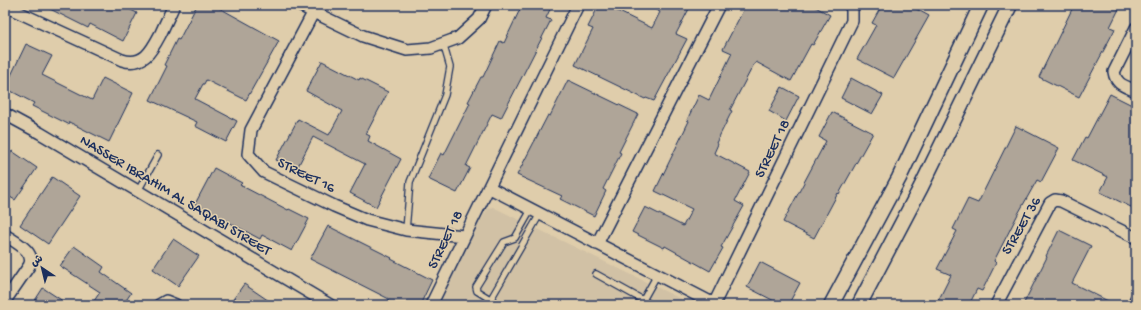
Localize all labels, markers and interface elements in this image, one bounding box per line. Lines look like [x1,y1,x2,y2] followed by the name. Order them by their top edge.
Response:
[751,117,795,181] street label: STREET 18
[76,132,275,261] street label: NASSER IBRAHIM AL SAQABI STREET
[274,154,338,198] street label: STREET 16
[998,193,1046,258] street label: STREET 36
[424,208,468,272] street label: STREET 18
[22,248,62,288] north arrow
[29,253,46,270] text: ش

